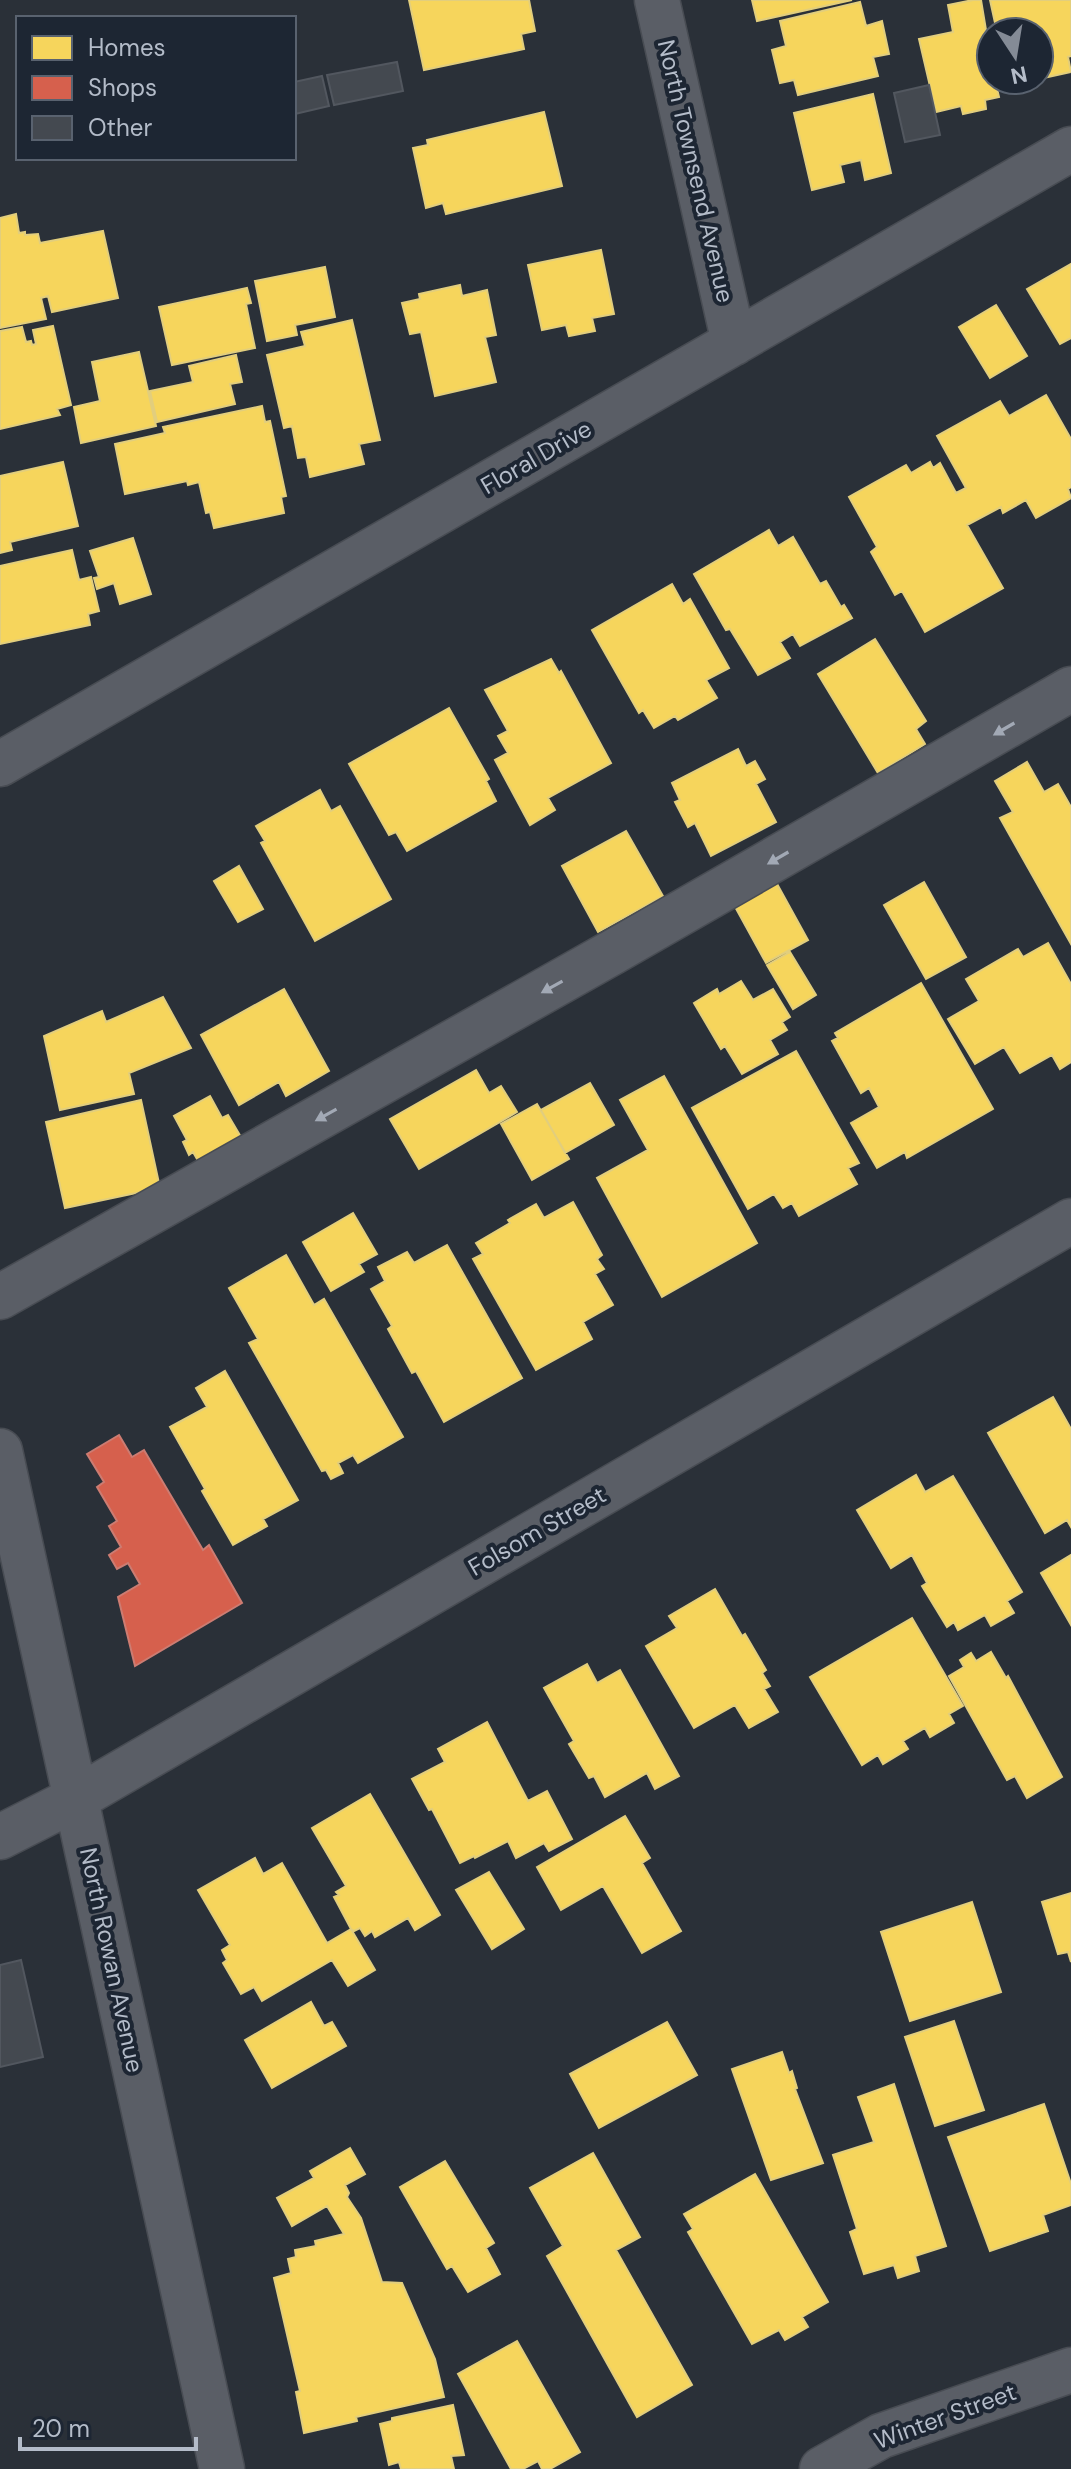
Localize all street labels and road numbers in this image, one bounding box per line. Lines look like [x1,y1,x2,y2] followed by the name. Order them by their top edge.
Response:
[651,37,741,305] street label: North Townsend Avenue
[475,413,597,501] street label: Floral Drive
[463,1479,611,1583] street label: Folsom Street
[73,1845,151,2075] street label: North Rowan Avenue
[870,2376,1020,2456] street label: Winter Street

